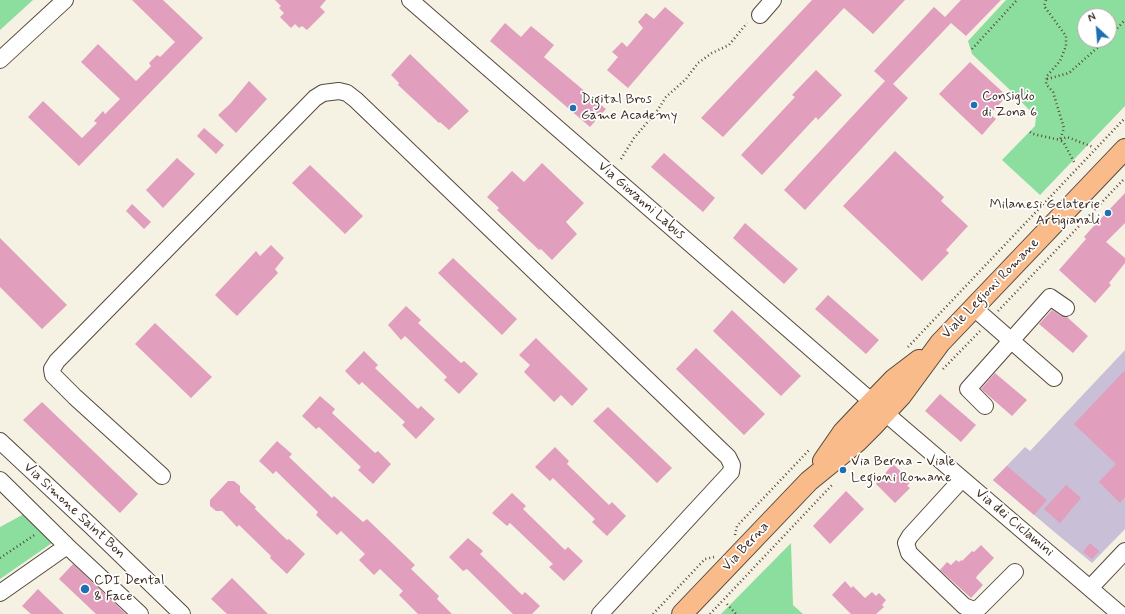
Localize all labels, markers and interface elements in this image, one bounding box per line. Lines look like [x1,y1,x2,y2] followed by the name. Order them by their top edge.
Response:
[1077,8,1117,48] north arrow
[1086,10,1099,26] text: N
[982,89,1037,122] place label: Consiglio di Zona 6
[581,92,677,124] place label: Digital Bros Game Academy
[969,100,979,110] marker: Consiglio di Zona 6
[568,103,578,113] marker: Digital Bros Game Academy
[594,159,688,243] street label: Via Giovanni Labus
[990,197,1100,230] place label: Milanesi Gelaterie Artigianali
[1103,208,1113,218] marker: Milanesi Gelaterie Artigianali
[939,235,1043,343] street label: Viale Legioni Romane
[851,454,955,486] place label: Via Berna - Viale Legioni Romane
[20,459,128,563] street label: Via Simone Saint Bon
[838,465,848,475] marker: Via Berna - Viale Legioni Romane
[971,485,1057,561] street label: Via dei Ciclamini
[719,519,773,575] street label: Via Berna
[94,573,164,606] place label: CDI Dental & Face
[79,583,91,595] marker: CDI Dental & Face

